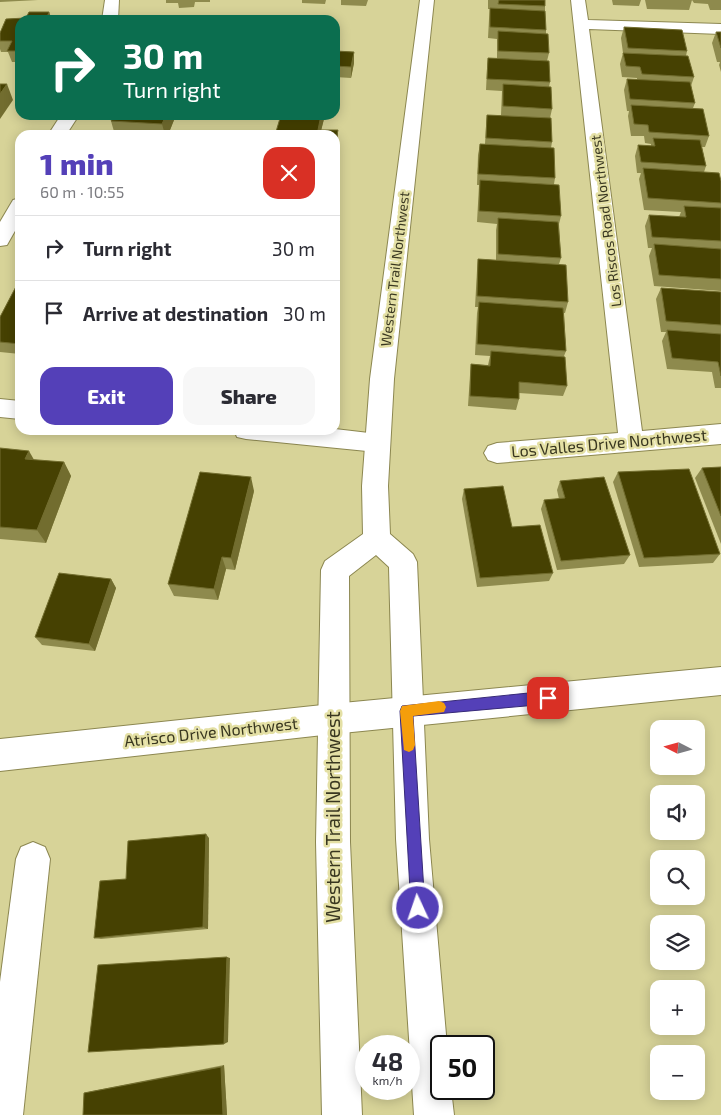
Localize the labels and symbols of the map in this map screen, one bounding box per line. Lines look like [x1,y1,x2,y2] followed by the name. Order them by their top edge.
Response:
[587,134,624,308] street label: Los Riscos Road Northwest
[377,191,412,347] street label: Western Trail Northwest
[510,424,707,461] street label: Los Valles Drive Northwest
[527,677,569,719] pin
[321,711,344,923] street label: Western Trail Northwest
[123,713,299,750] street label: Atrisco Drive Northwest
[650,720,705,775] north arrow
[391,881,443,933] position arrow
[430,1035,495,1100] speed limit sign: 50

